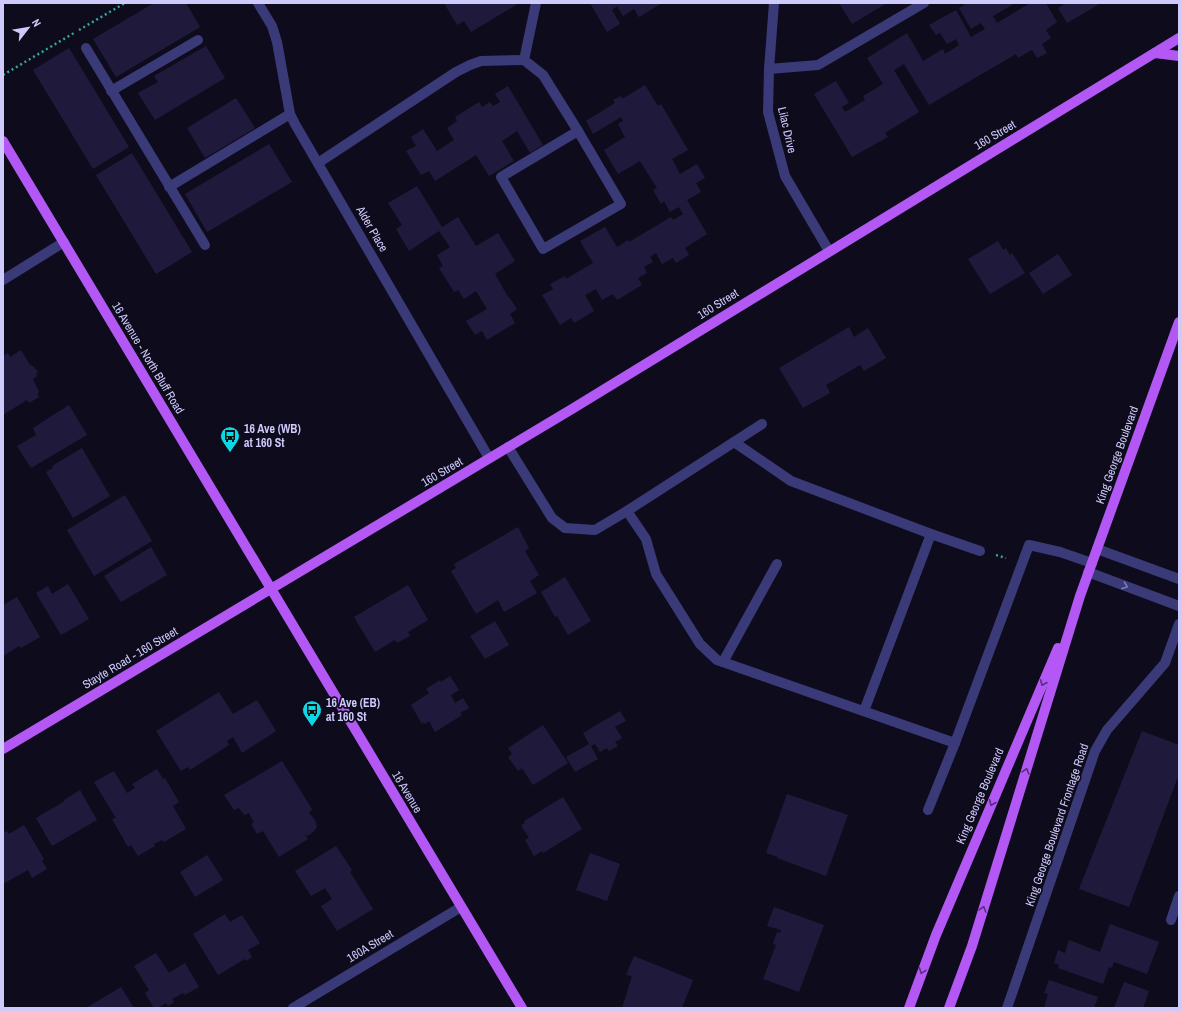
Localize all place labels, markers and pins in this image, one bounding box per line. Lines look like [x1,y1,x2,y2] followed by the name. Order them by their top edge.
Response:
[244,421,301,451] place label: 16 Ave (WB) at 160 St
[219,425,241,453] bus stop icon: 16 Ave (WB) at 160 St
[326,695,380,725] place label: 16 Ave (EB) at 160 St
[301,699,323,727] bus stop icon: 16 Ave (EB) at 160 St

